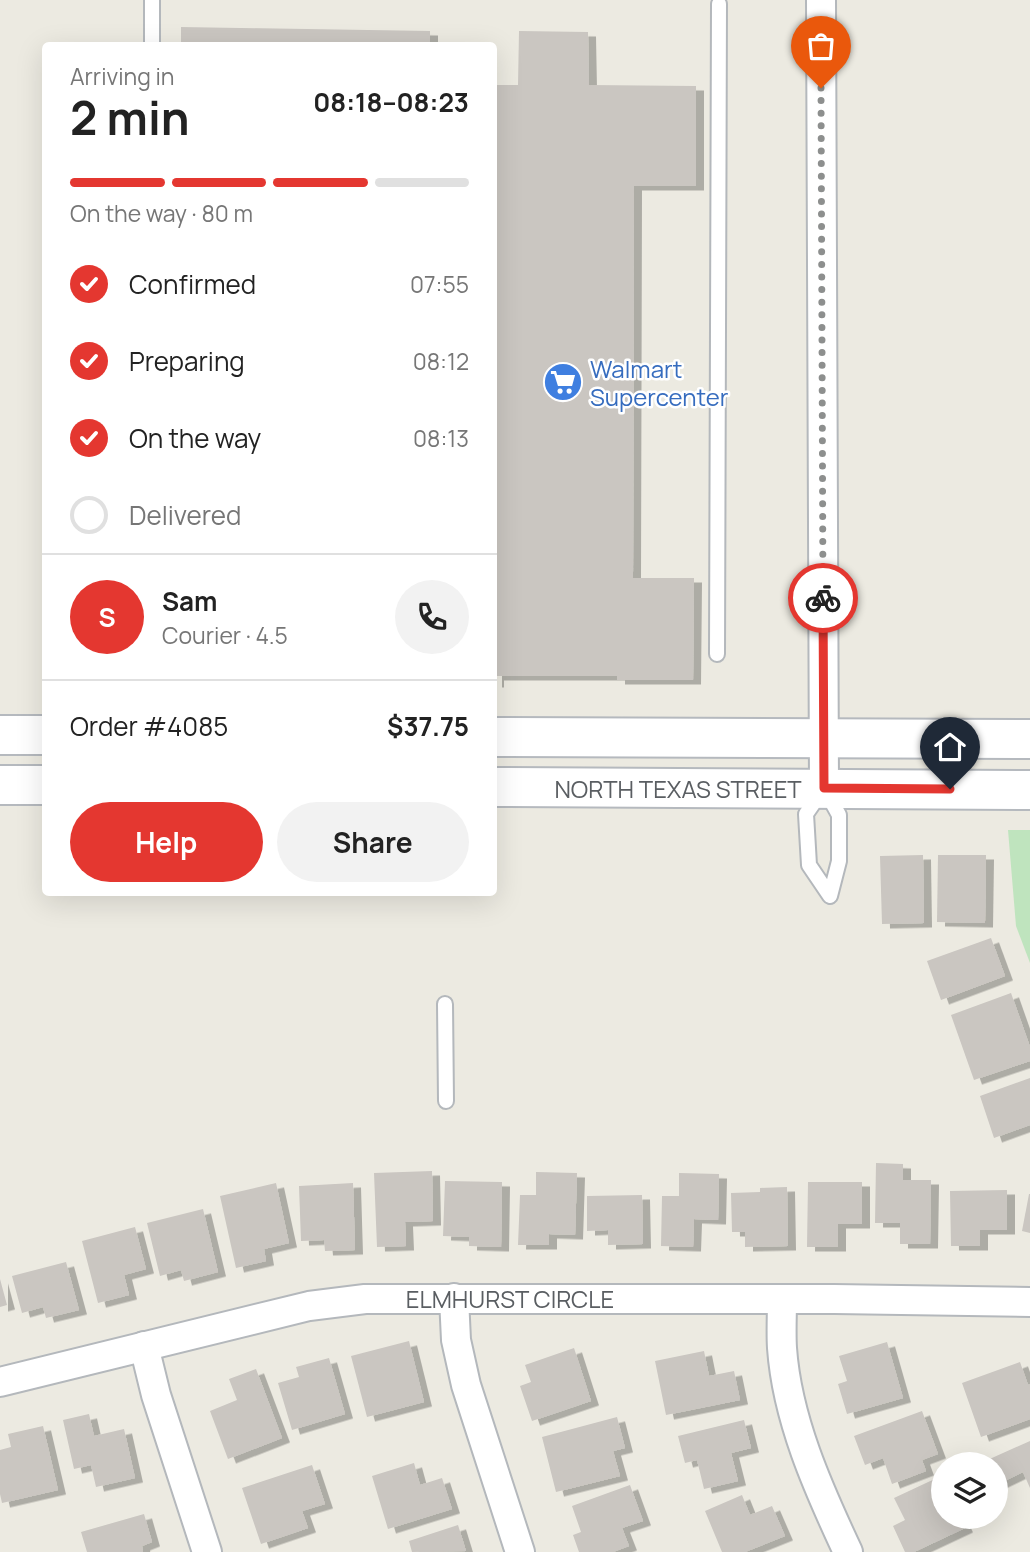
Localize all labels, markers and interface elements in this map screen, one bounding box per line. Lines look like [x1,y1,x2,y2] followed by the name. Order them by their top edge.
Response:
[791,16,851,88] pin
[802,27,840,65] icon: bag
[70,60,175,92] text: Arriving in
[313,84,469,120] text: 08:18–08:23
[70,86,190,149] text: 2 min
[70,197,253,229] text: On the way · 80 m
[70,265,108,303] icon: check
[129,266,256,302] text: Confirmed
[410,268,469,300] text: 07:55
[70,342,108,380] icon: check
[129,343,245,379] text: Preparing
[413,345,469,377] text: 08:12
[590,352,729,413] place label: Walmart Supercenter
[542,361,584,403] supermarket icon: Walmart Supercenter
[70,419,108,457] icon: check
[129,420,261,456] text: On the way
[413,422,469,454] text: 08:13
[129,497,241,533] text: Delivered
[788,563,858,633] courier
[804,579,842,617] icon: bike
[395,580,469,654] button: phone
[162,583,217,619] text: Sam
[98,599,116,635] text: S
[162,619,288,651] text: Courier · 4.5
[70,708,228,744] text: Order #4085
[387,708,469,744] text: $37.75
[920,717,980,789] pin
[931,728,969,766] icon: home
[554,772,802,805] street label: NORTH TEXAS STREET
[70,802,263,882] button: Help
[277,802,469,882] button: Share
[406,1282,614,1315] street label: ELMHURST CIRCLE
[931,1452,1008,1529] map controls
[931,1452,1008,1529] button: layers

